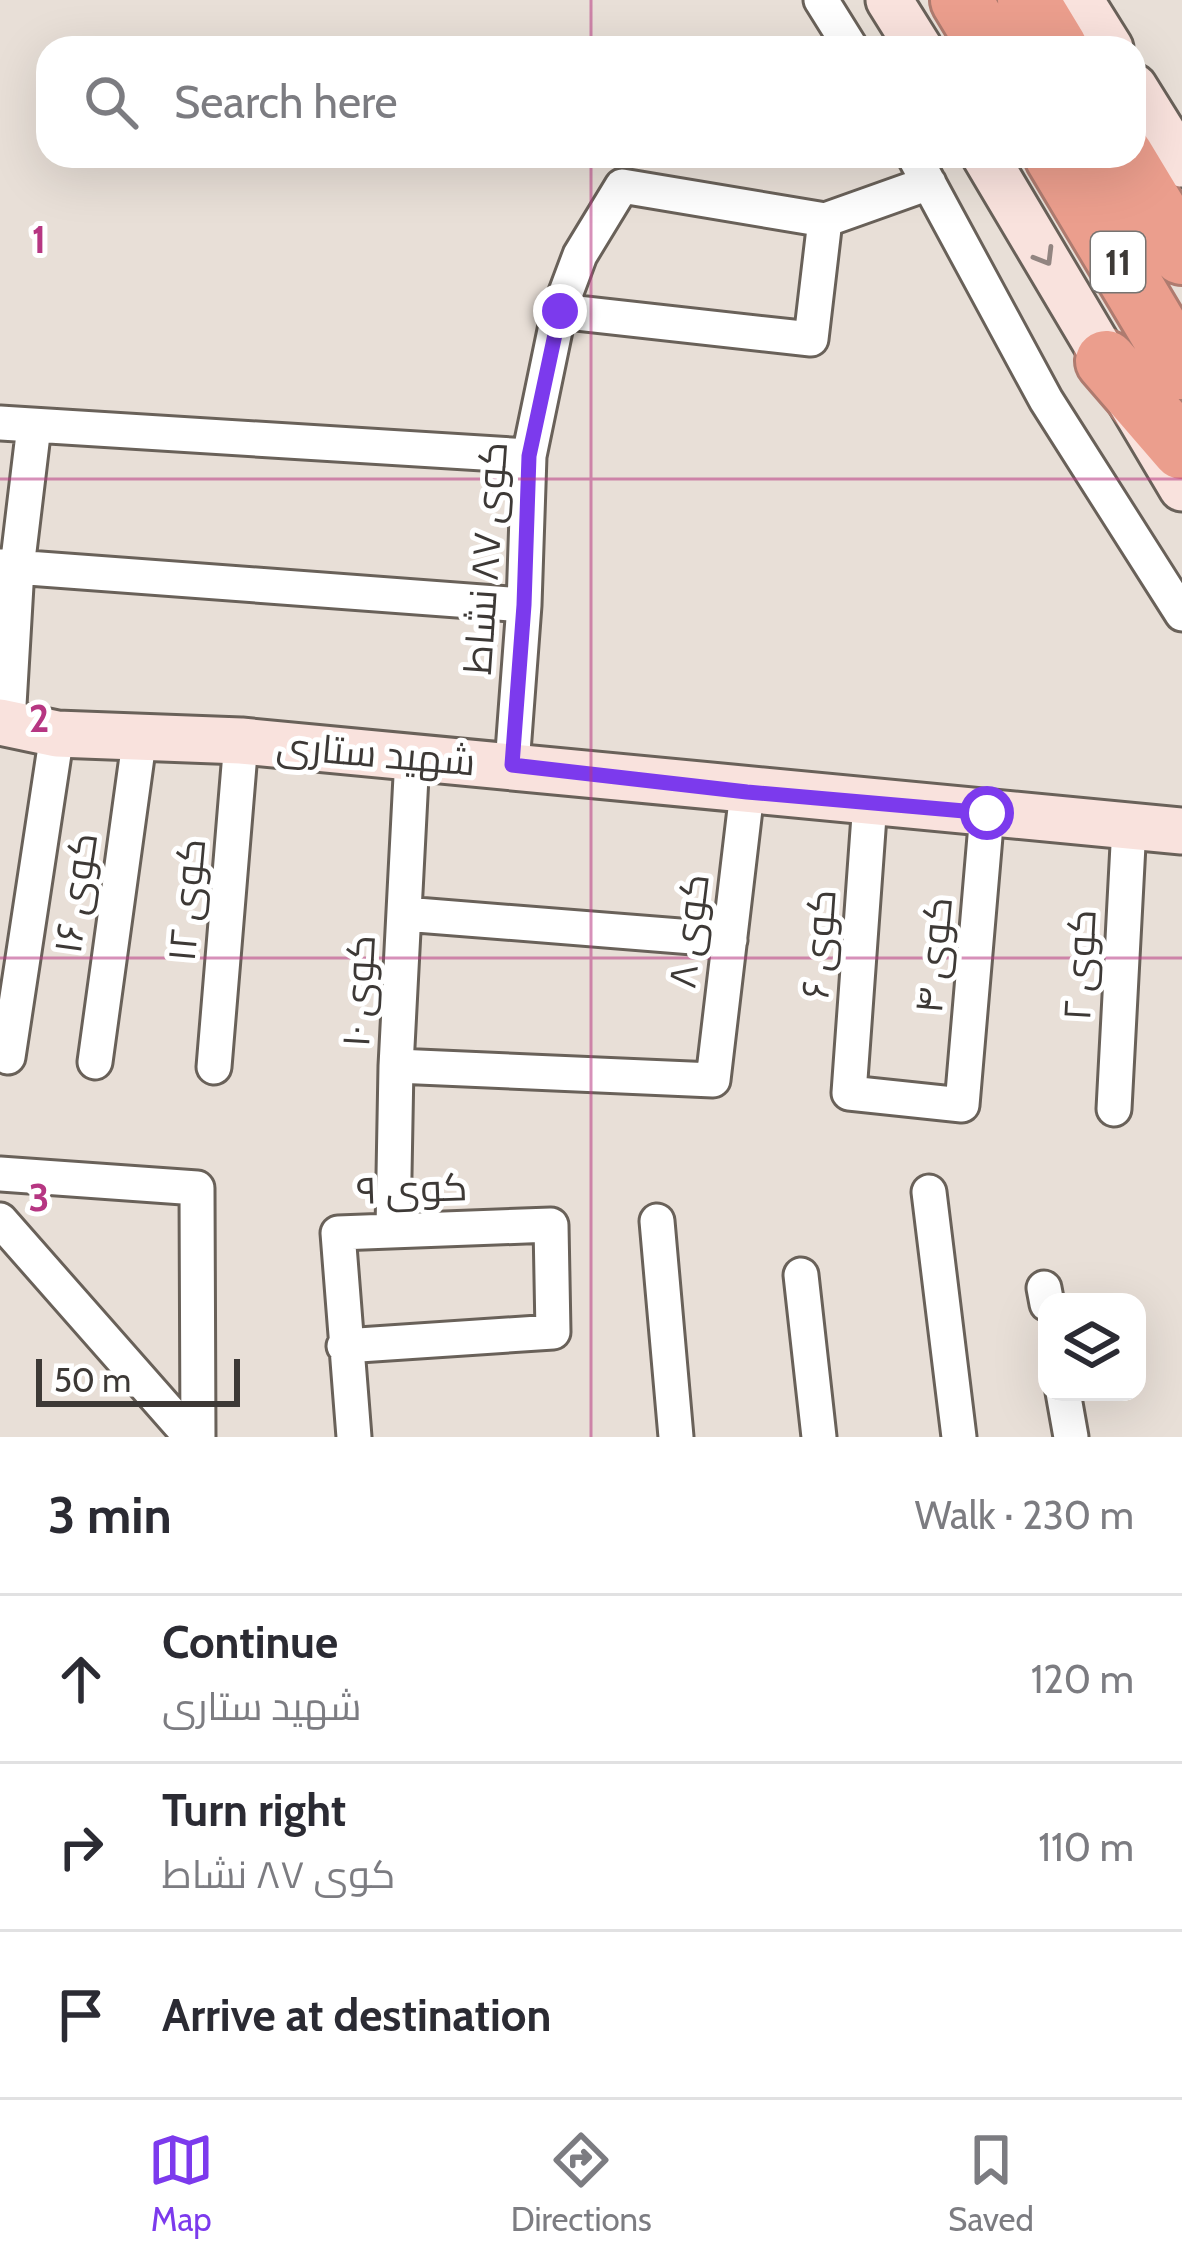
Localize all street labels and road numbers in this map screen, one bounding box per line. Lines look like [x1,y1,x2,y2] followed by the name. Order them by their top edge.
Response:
[1091,232,1145,292] road number: 11
[453,440,517,676] street label: کوی ۸۷ نشاط
[275,720,477,786] street label: شهید ستاری
[43,830,107,956] street label: کوی ۱۶
[157,837,215,963] street label: کوی ۱۲
[657,871,719,991] street label: کوی ۸
[790,888,846,1000] street label: کوی ۶
[904,895,962,1015] street label: کوی ۴
[1052,908,1106,1022] street label: کوی ۲
[331,934,385,1048] street label: کوی ۱۰
[356,1162,468,1214] street label: کوی ۹

